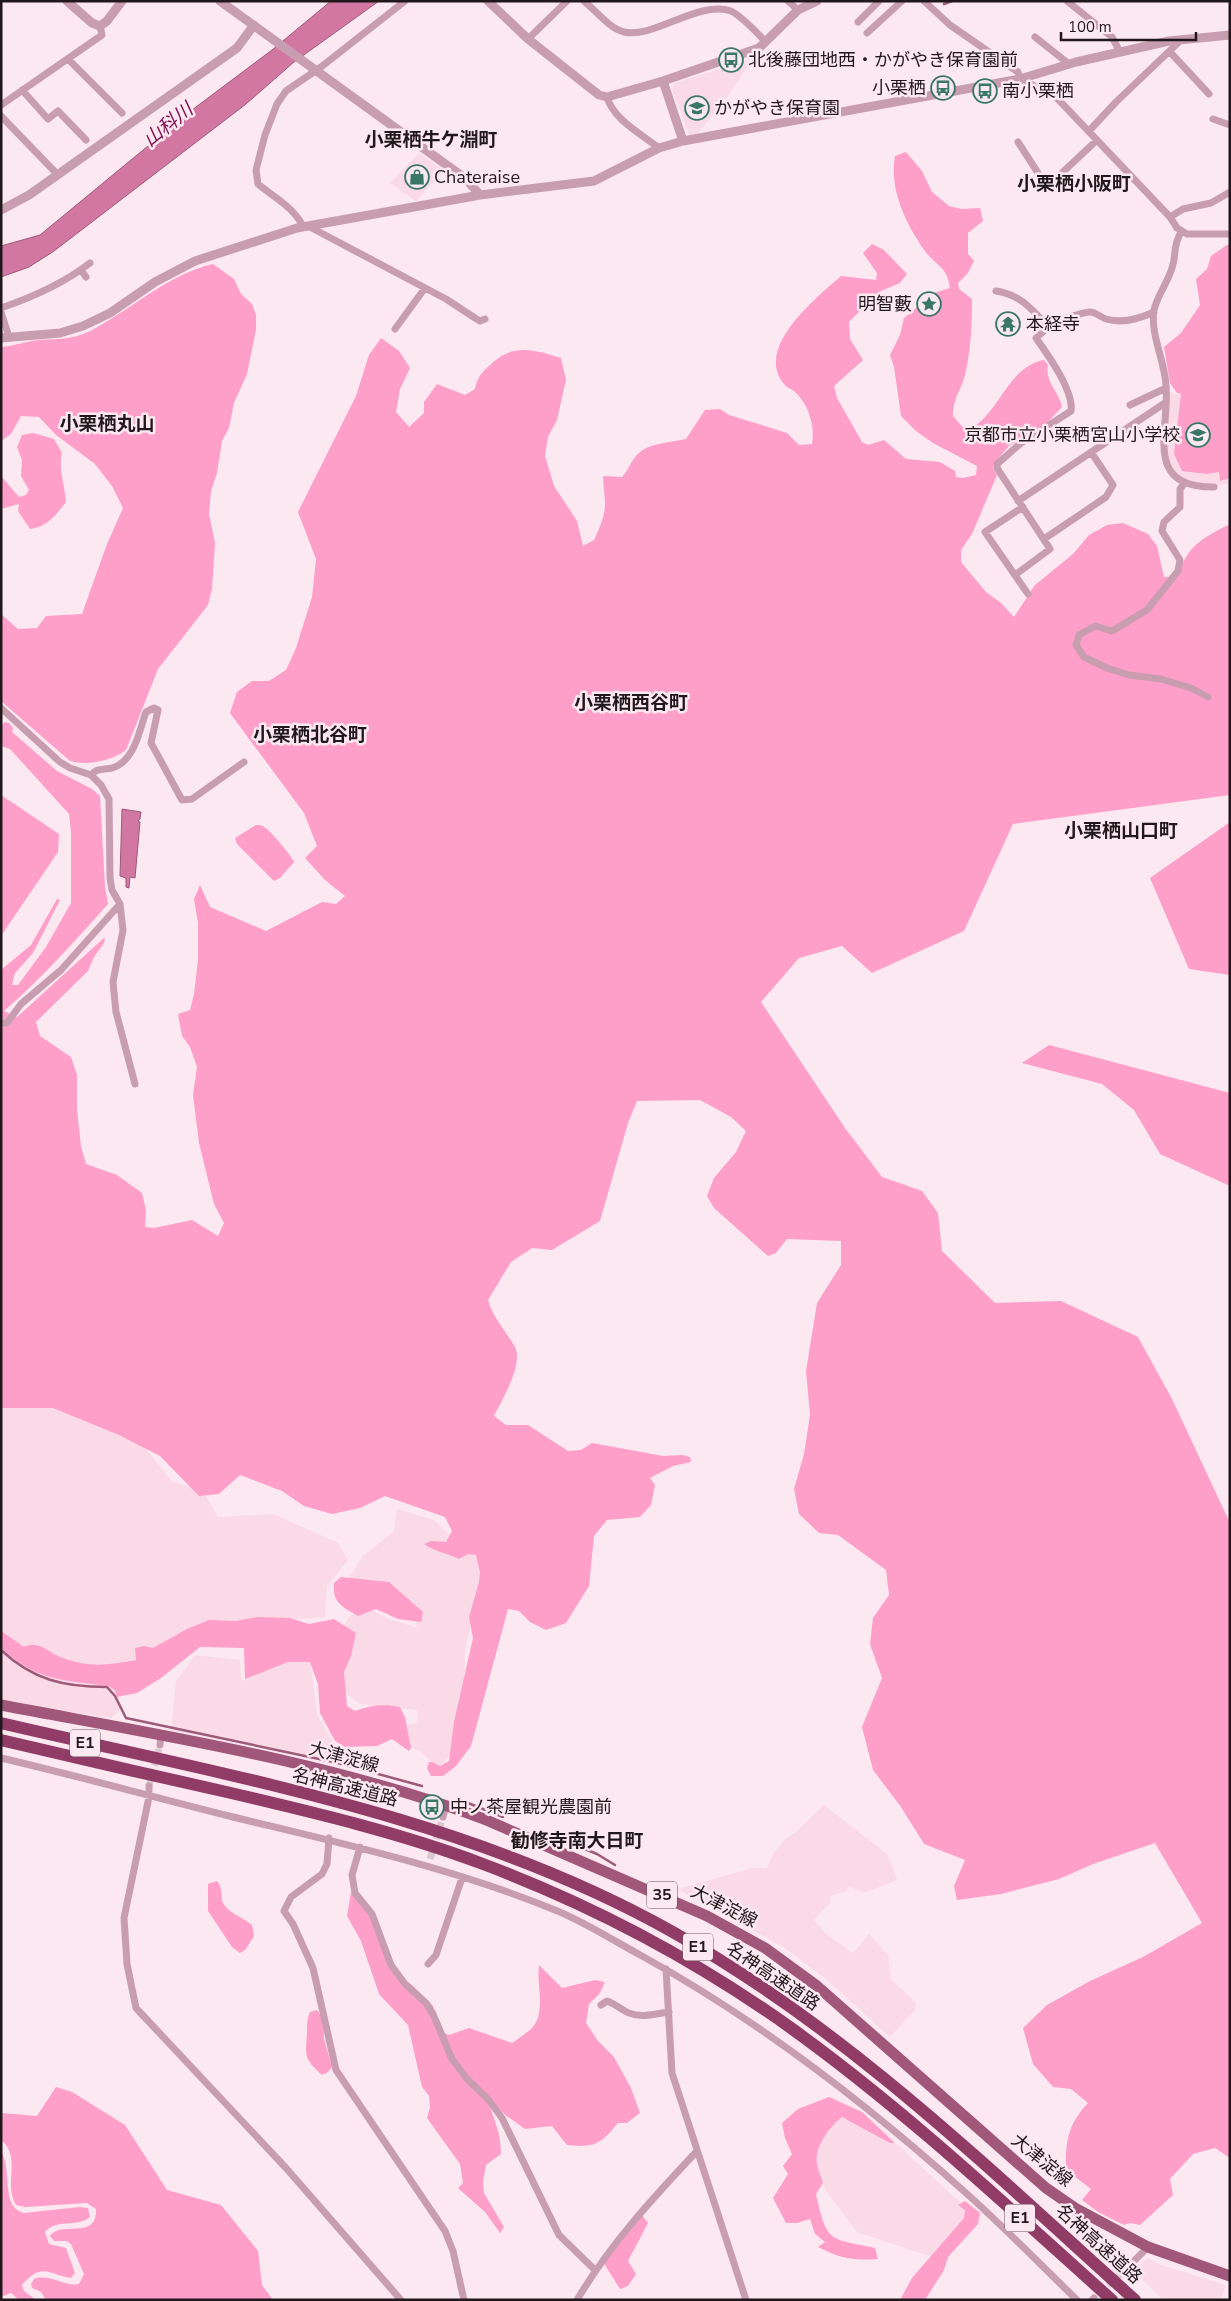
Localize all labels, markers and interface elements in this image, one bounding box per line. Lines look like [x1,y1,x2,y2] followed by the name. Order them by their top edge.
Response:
[1061,10,1196,42] scale bar
[1068,17,1112,37] text: 100 m
[718,47,744,73] bus stop icon: 北後藤団地西・かがやき保育園前
[748,48,1018,72] place label: 北後藤団地西・かがやき保育園前
[930,75,956,101] bus stop icon: 小栗栖
[872,76,926,100] place label: 小栗栖
[972,78,998,104] bus stop icon: 南小栗栖
[1002,79,1074,103] place label: 南小栗栖
[684,95,710,121] school or university icon: かがやき保育園
[138,96,200,153] water label: 山科川
[714,96,840,120] place label: かがやき保育園
[364,127,498,153] district label: 小栗栖牛ケ淵町
[404,164,430,190] shop icon: Chateraise
[434,165,520,189] place label: Chateraise
[1017,171,1131,197] district label: 小栗栖小阪町
[916,291,942,317] place icon: 明智藪
[858,292,912,316] place label: 明智藪
[995,311,1021,337] temple icon: 本経寺
[1026,312,1080,336] place label: 本経寺
[59,411,155,437] district label: 小栗栖丸山
[1185,422,1211,448] school or university icon: 京都市立小栗栖宮山小学校
[964,423,1180,447] place label: 京都市立小栗栖宮山小学校
[574,690,688,716] district label: 小栗栖西谷町
[253,722,367,748] district label: 小栗栖北谷町
[1064,818,1178,844] district label: 小栗栖山口町
[70,1730,100,1756] road number: E1
[306,1736,382,1778] street label: 大津淀線
[290,1762,400,1812] street label: 名神高速道路
[419,1794,445,1820] bus stop icon: 中ノ茶屋観光農園前
[450,1795,612,1819] place label: 中ノ茶屋観光農園前
[510,1828,644,1854] district label: 勧修寺南大日町
[686,1879,762,1933] street label: 大津淀線
[647,1882,677,1908] road number: 35
[683,1934,713,1960] road number: E1
[722,1936,824,2016] street label: 名神高速道路
[1006,2128,1078,2192] street label: 大津淀線
[1051,2199,1147,2289] street label: 名神高速道路
[1005,2204,1035,2232] road number: E1

